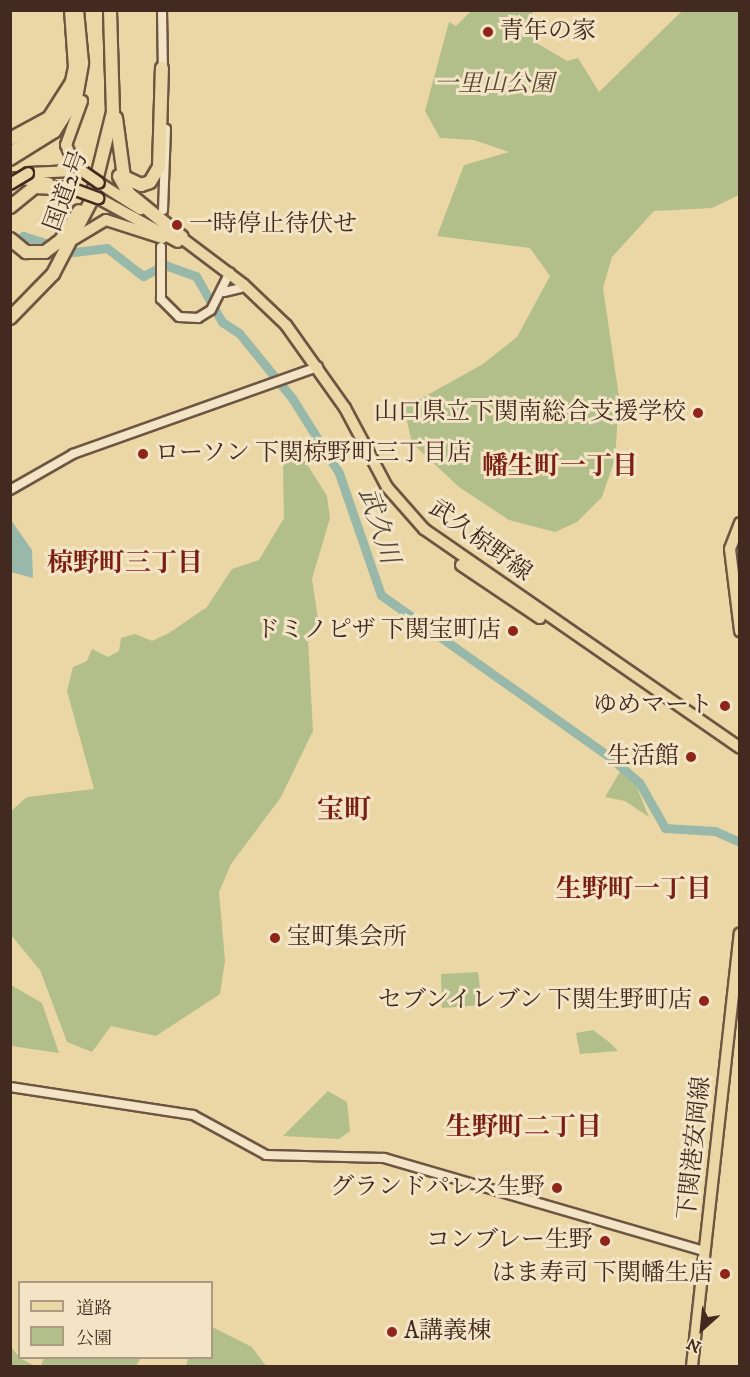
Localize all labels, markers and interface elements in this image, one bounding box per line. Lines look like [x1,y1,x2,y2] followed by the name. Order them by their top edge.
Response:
[500,18,596,46] place label: 青年の家
[481,25,495,39] marker: 青年の家
[434,71,554,99] park label: 一里山公園
[39,147,95,235] street label: 国道2号
[189,211,357,239] place label: 一時停止待伏せ
[170,218,184,232] marker: 一時停止待伏せ
[374,399,686,427] place label: 山口県立下関南総合支援学校
[691,406,705,420] marker: 山口県立下関南総合支援学校
[155,440,472,468] place label: ローソン 下関椋野町三丁目店
[136,447,150,461] marker: ローソン 下関椋野町三丁目店
[482,451,638,483] district label: 幡生町一丁目
[351,484,405,568] water label: 武久川
[423,494,537,588] street label: 武久椋野線
[47,548,203,580] district label: 椋野町三丁目
[256,617,501,645] place label: ドミノピザ 下関宝町店
[506,624,520,638] marker: ドミノピザ 下関宝町店
[593,692,713,720] place label: ゆめマート
[718,699,732,713] marker: ゆめマート
[607,743,679,771] place label: 生活館
[684,750,698,764] marker: 生活館
[317,795,371,827] district label: 宝町
[556,874,712,906] district label: 生野町一丁目
[287,924,407,952] place label: 宝町集会所
[268,931,282,945] marker: 宝町集会所
[375,987,692,1015] place label: セブンイレブン 下関生野町店
[697,994,711,1008] marker: セブンイレブン 下関生野町店
[673,1075,717,1221] street label: 下関港安岡線
[446,1112,602,1144] district label: 生野町二丁目
[329,1174,545,1202] place label: グランドパレス生野
[550,1181,564,1195] marker: グランドパレス生野
[425,1227,593,1255] place label: コンブレー生野
[598,1234,612,1248] marker: コンブレー生野
[492,1260,713,1288] place label: はま寿司 下関幡生店
[718,1267,732,1281] marker: はま寿司 下関幡生店
[18,1281,213,1359] legend
[76,1298,112,1320] text: 道路
[672,1299,732,1359] north arrow
[404,1318,491,1346] place label: A講義棟
[385,1325,399,1339] marker: A講義棟
[76,1328,112,1350] text: 公園
[683,1333,704,1357] text: N

